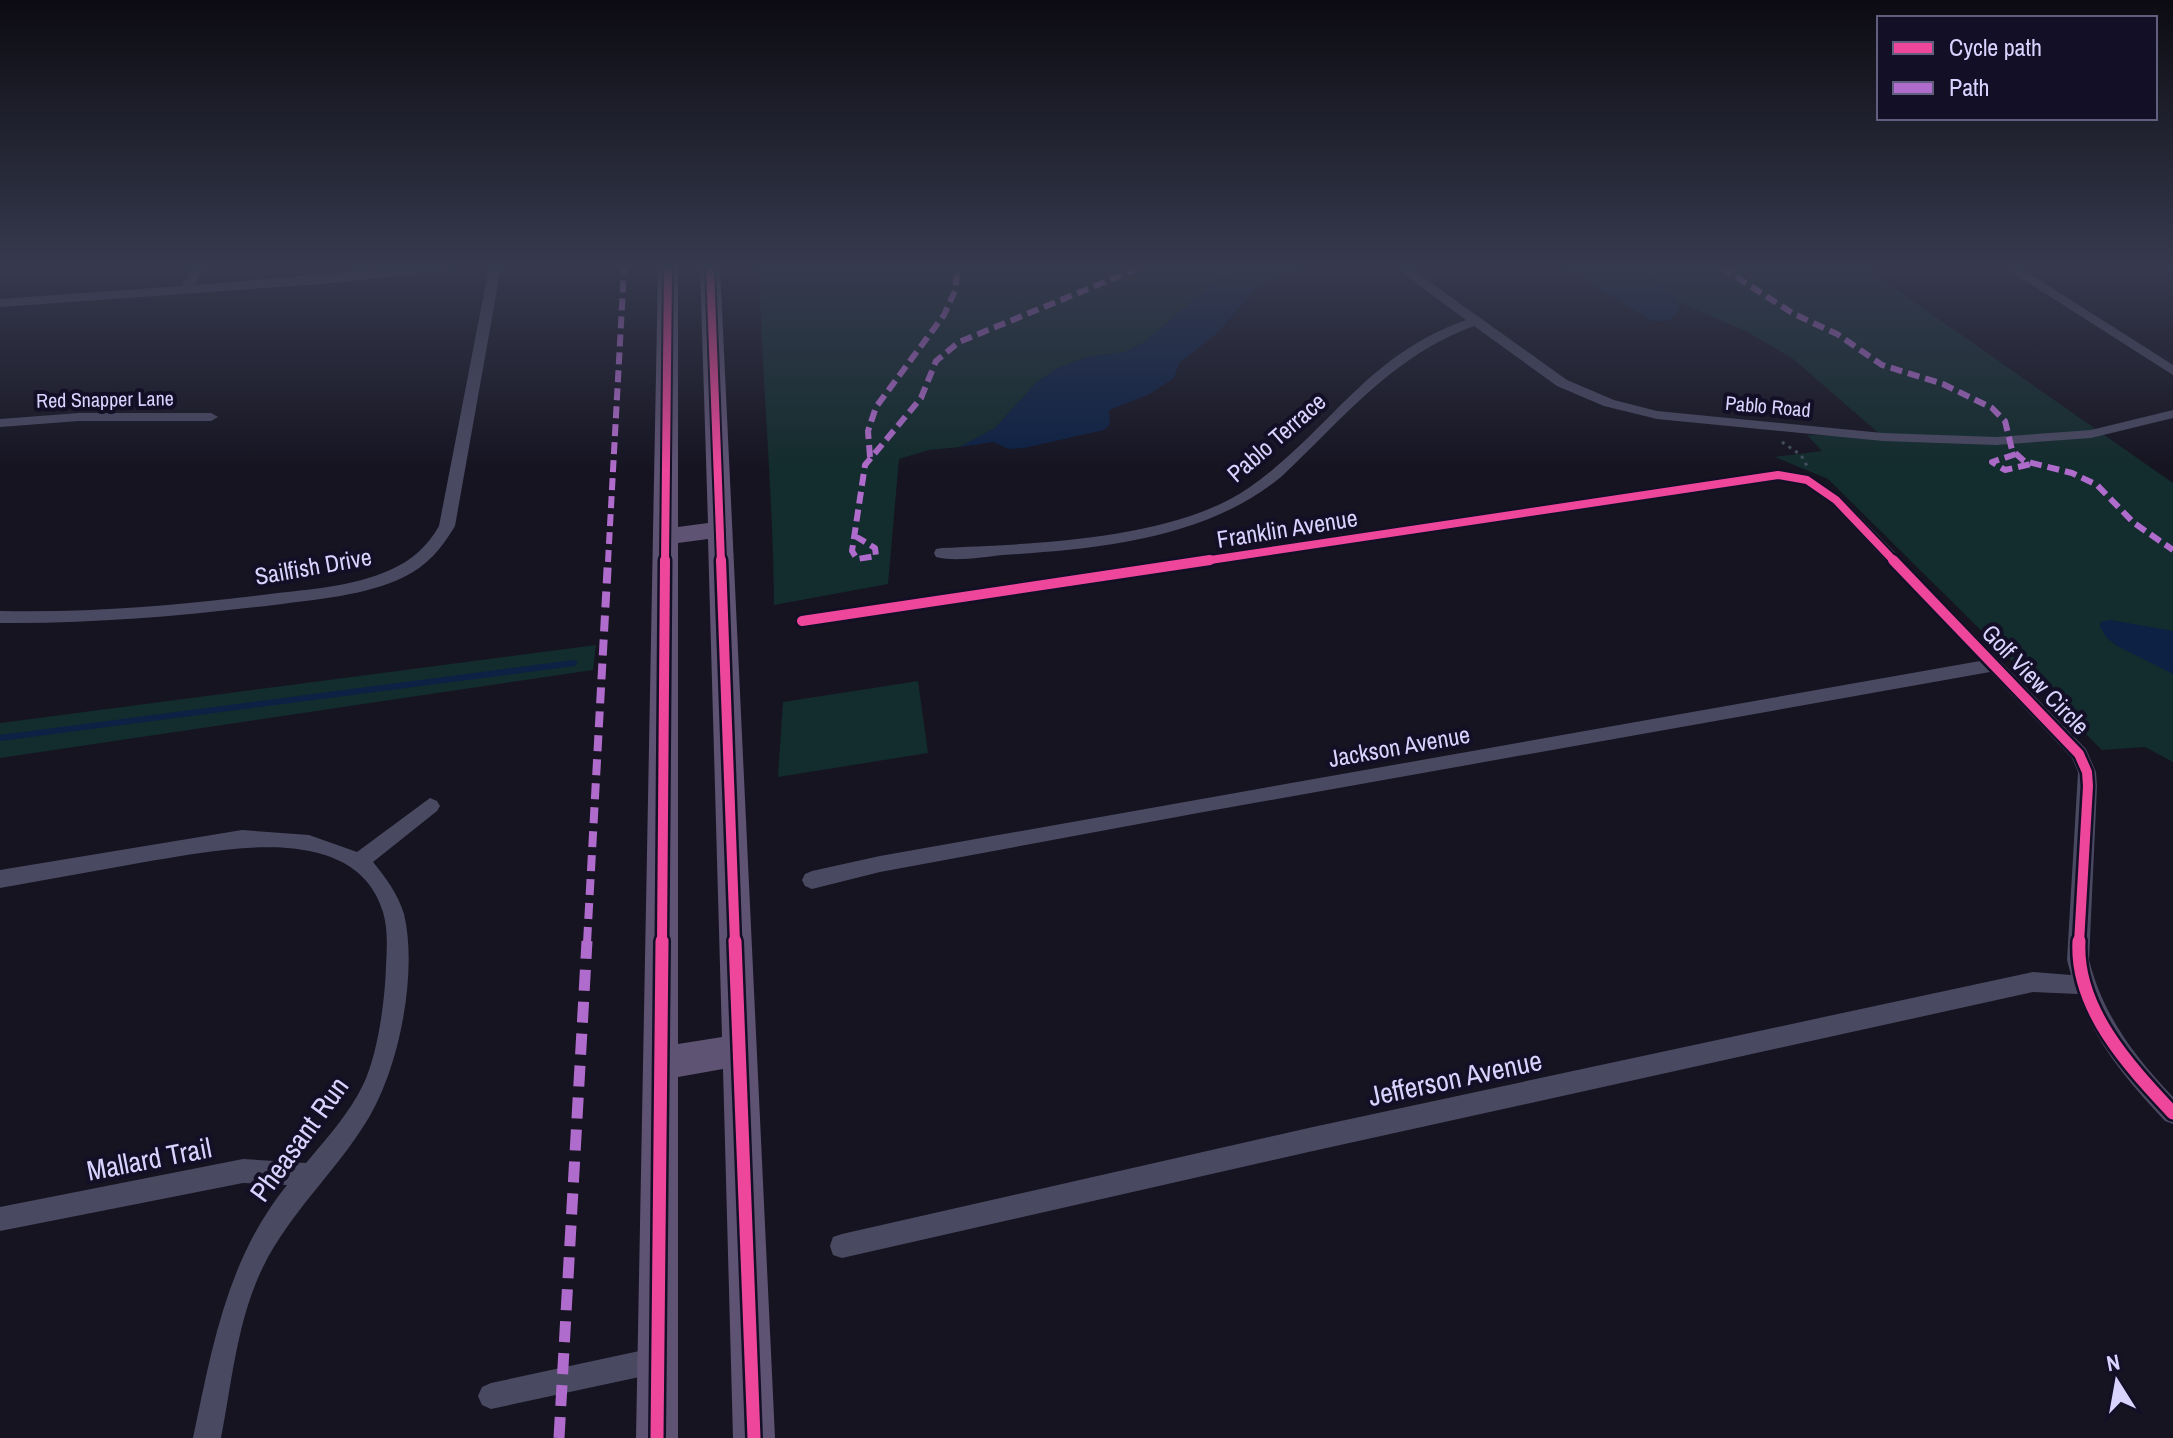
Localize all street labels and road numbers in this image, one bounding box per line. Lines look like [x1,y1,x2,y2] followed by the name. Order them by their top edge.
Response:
[36,384,174,414] street label: Red Snapper Lane
[1220,385,1332,489] street label: Pablo Terrace
[1724,389,1812,423] street label: Pablo Road
[1214,501,1360,555] street label: Franklin Avenue
[252,540,374,592] street label: Sailfish Drive
[1975,617,2097,741] street label: Golf View Circle
[1326,718,1472,774] street label: Jackson Avenue
[1365,1041,1545,1115] street label: Jefferson Avenue
[241,1069,357,1209] street label: Pheasant Run
[83,1128,215,1190] street label: Mallard Trail

